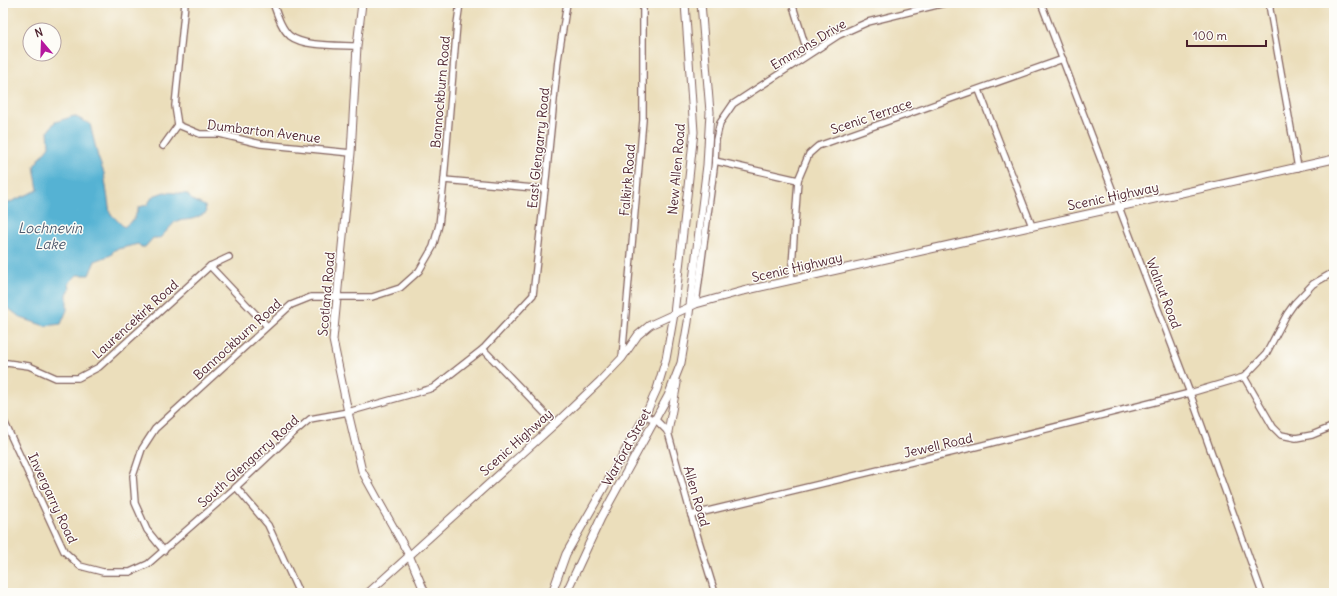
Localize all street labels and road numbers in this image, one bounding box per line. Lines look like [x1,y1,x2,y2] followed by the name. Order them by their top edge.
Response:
[767,15,849,74] street label: Emmons Drive
[427,35,454,149] street label: Bannockburn Road
[524,86,553,209] street label: East Glengarry Road
[828,95,914,138] street label: Scenic Terrace
[206,116,322,147] street label: Dumbarton Avenue
[664,122,689,215] street label: New Allen Road
[616,143,639,217] street label: Falkirk Road
[1066,179,1160,214] street label: Scenic Highway
[750,249,844,286] street label: Scenic Highway
[314,251,339,337] street label: Scotland Road
[1142,255,1185,331] street label: Walnut Road
[89,276,182,362] street label: Laurencekirk Road
[190,295,285,383] street label: Bannockburn Road
[476,405,556,480] street label: Scenic Highway
[598,405,655,489] street label: Warford Street
[194,411,303,511] street label: South Glengarry Road
[902,429,975,462] street label: Jewell Road
[24,450,81,546] street label: Invergarry Road
[680,464,713,529] street label: Allen Road

